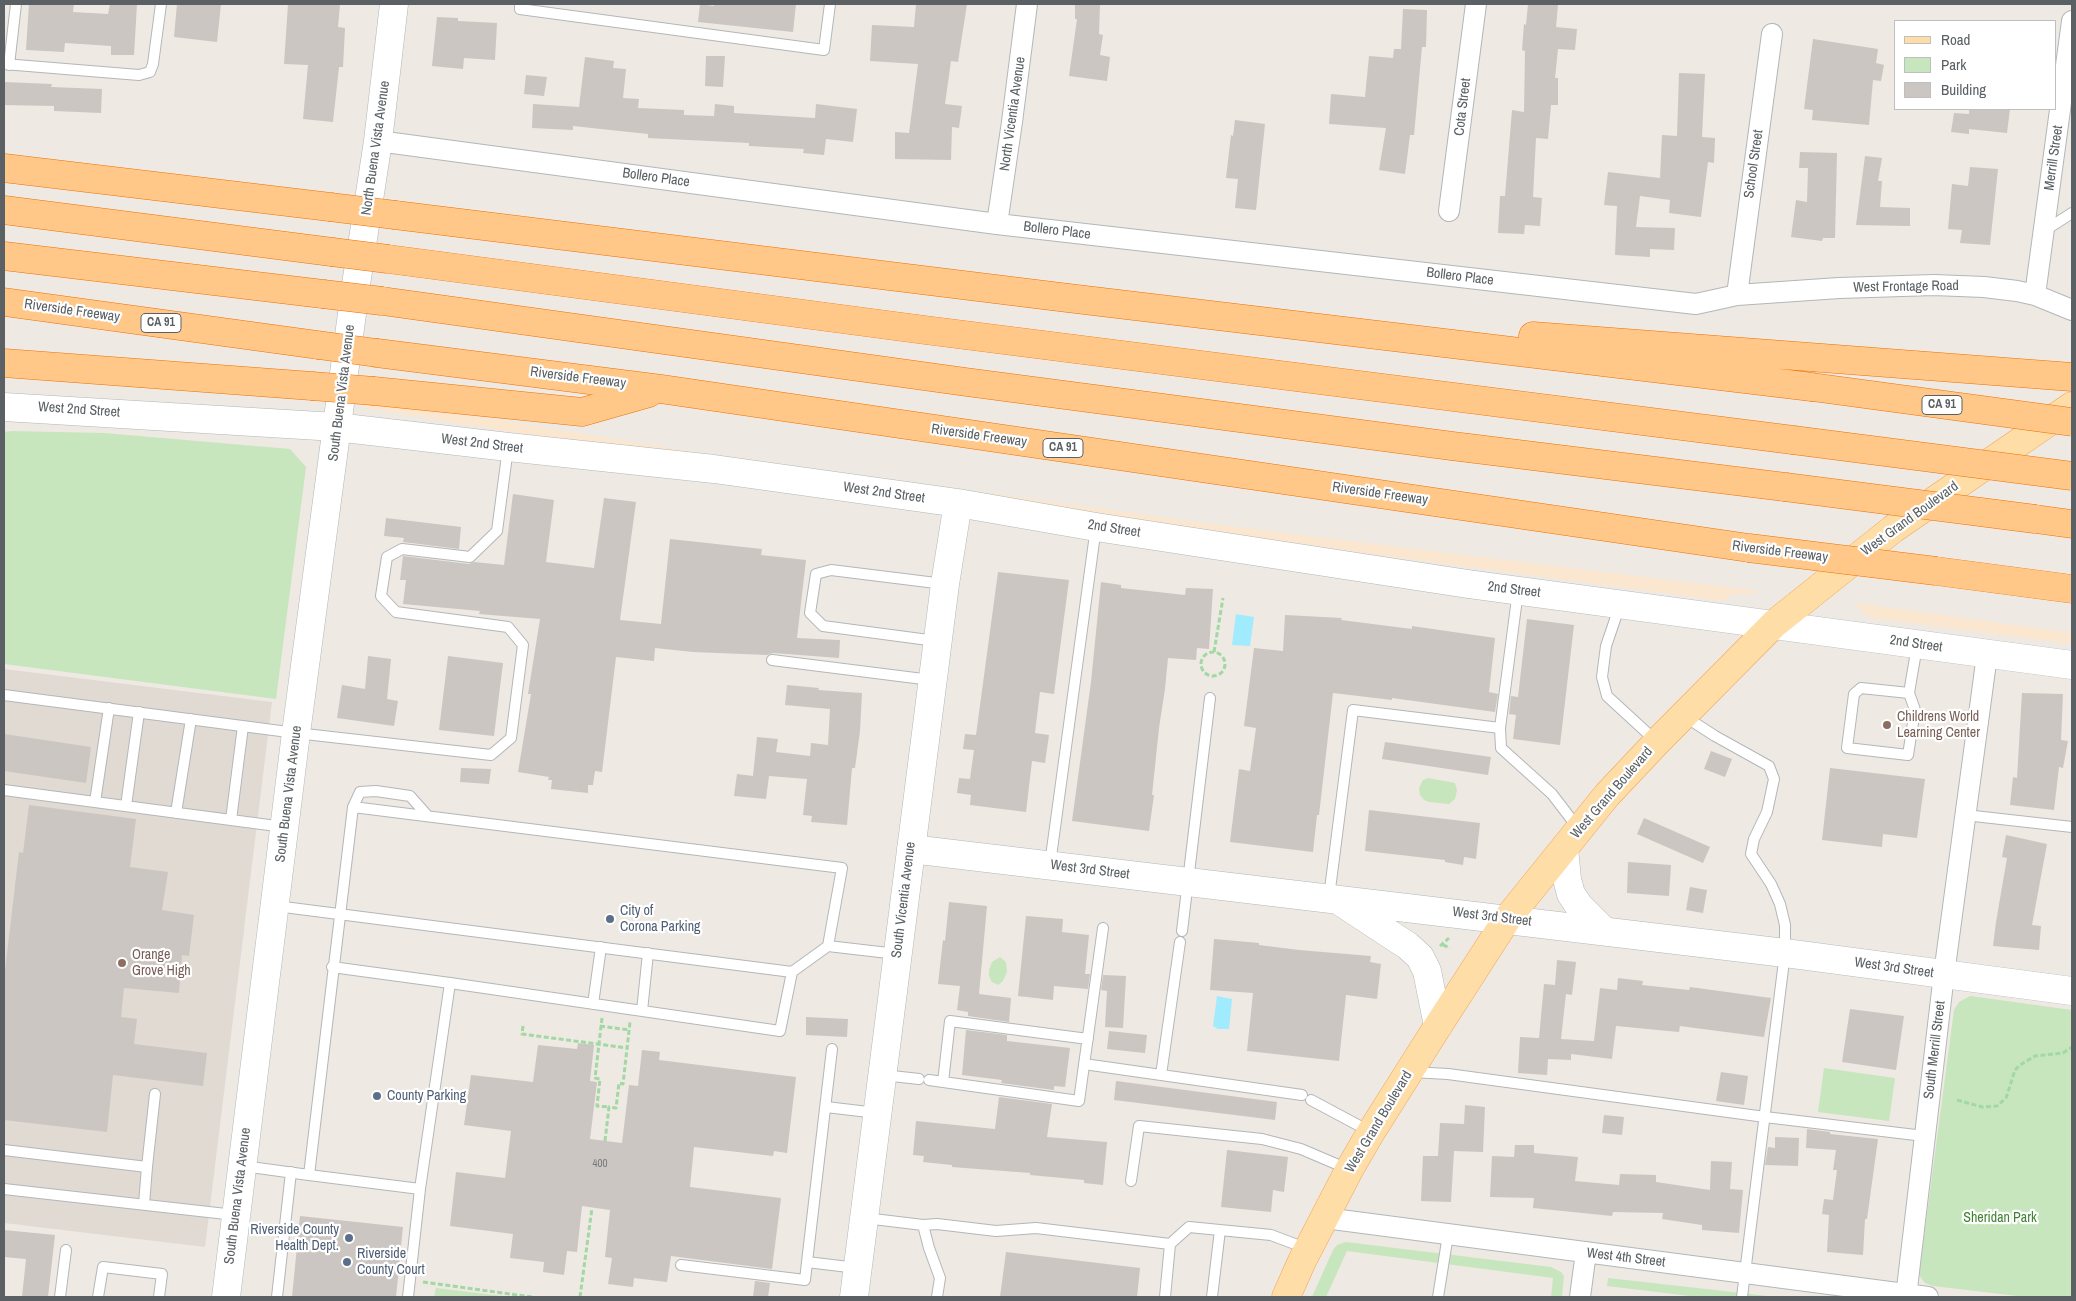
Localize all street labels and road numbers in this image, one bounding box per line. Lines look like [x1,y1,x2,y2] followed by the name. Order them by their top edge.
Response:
[997,56,1029,172] street label: North Vicentia Avenue
[1451,77,1475,137] street label: Cota Street
[358,80,394,216] street label: North Buena Vista Avenue
[2041,124,2067,192] street label: Merrill Street
[1741,129,1767,199] street label: School Street
[621,165,691,191] street label: Bollero Place
[1022,219,1092,243] street label: Bollero Place
[1425,265,1495,289] street label: Bollero Place
[1853,278,1959,296] street label: West Frontage Road
[23,296,121,326] street label: Riverside Freeway
[141,314,181,332] road number: CA 91
[325,324,359,462] street label: South Buena Vista Avenue
[529,364,627,392] street label: Riverside Freeway
[1922,396,1962,414] road number: CA 91
[37,399,121,421] street label: West 2nd Street
[930,421,1028,451] street label: Riverside Freeway
[440,431,524,457] street label: West 2nd Street
[1043,438,1083,458] road number: CA 91
[1858,478,1962,560] street label: West Grand Boulevard
[842,479,926,507] street label: West 2nd Street
[1331,479,1429,509] street label: Riverside Freeway
[1087,517,1141,541] street label: 2nd Street
[1731,538,1829,566] street label: Riverside Freeway
[1487,578,1541,602] street label: 2nd Street
[1889,632,1943,656] street label: 2nd Street
[272,725,306,863] street label: South Buena Vista Avenue
[1568,744,1656,842] street label: West Grand Boulevard
[889,841,919,959] street label: South Vicentia Avenue
[1049,857,1131,883] street label: West 3rd Street
[1451,904,1533,930] street label: West 3rd Street
[1853,954,1935,982] street label: West 3rd Street
[1921,1000,1949,1100] street label: South Merrill Street
[1342,1068,1416,1176] street label: West Grand Boulevard
[221,1127,255,1265] street label: South Buena Vista Avenue
[1586,1245,1666,1271] street label: West 4th Street

